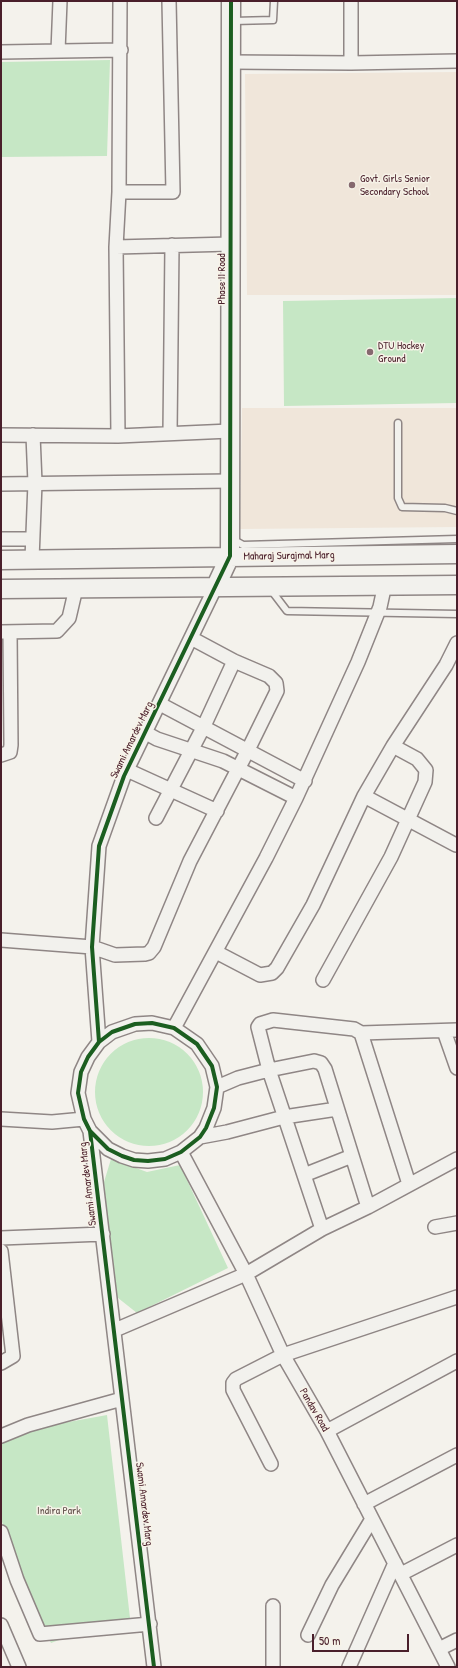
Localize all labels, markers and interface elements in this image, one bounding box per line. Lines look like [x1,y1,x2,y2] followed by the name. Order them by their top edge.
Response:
[360,172,430,198] place label: Govt. Girls Senior Secondary School
[347,180,357,190] marker: Govt. Girls Senior Secondary School
[215,253,229,305] street label: Phase II Road
[378,339,424,365] place label: DTU Hockey Ground
[365,347,375,357] marker: DTU Hockey Ground
[243,549,335,563] street label: Maharaj Surajmal Marg
[108,699,156,781] street label: Swami Amardev Marg
[76,1142,100,1226] street label: Swami Amardev Marg
[296,1386,332,1434] street label: Pandav Road
[132,1462,156,1546] street label: Swami Amardev Marg
[37,1504,81,1518] park label: Indira Park
[314,1626,411,1652] scale bar
[319,1632,340,1649] text: 50 m

